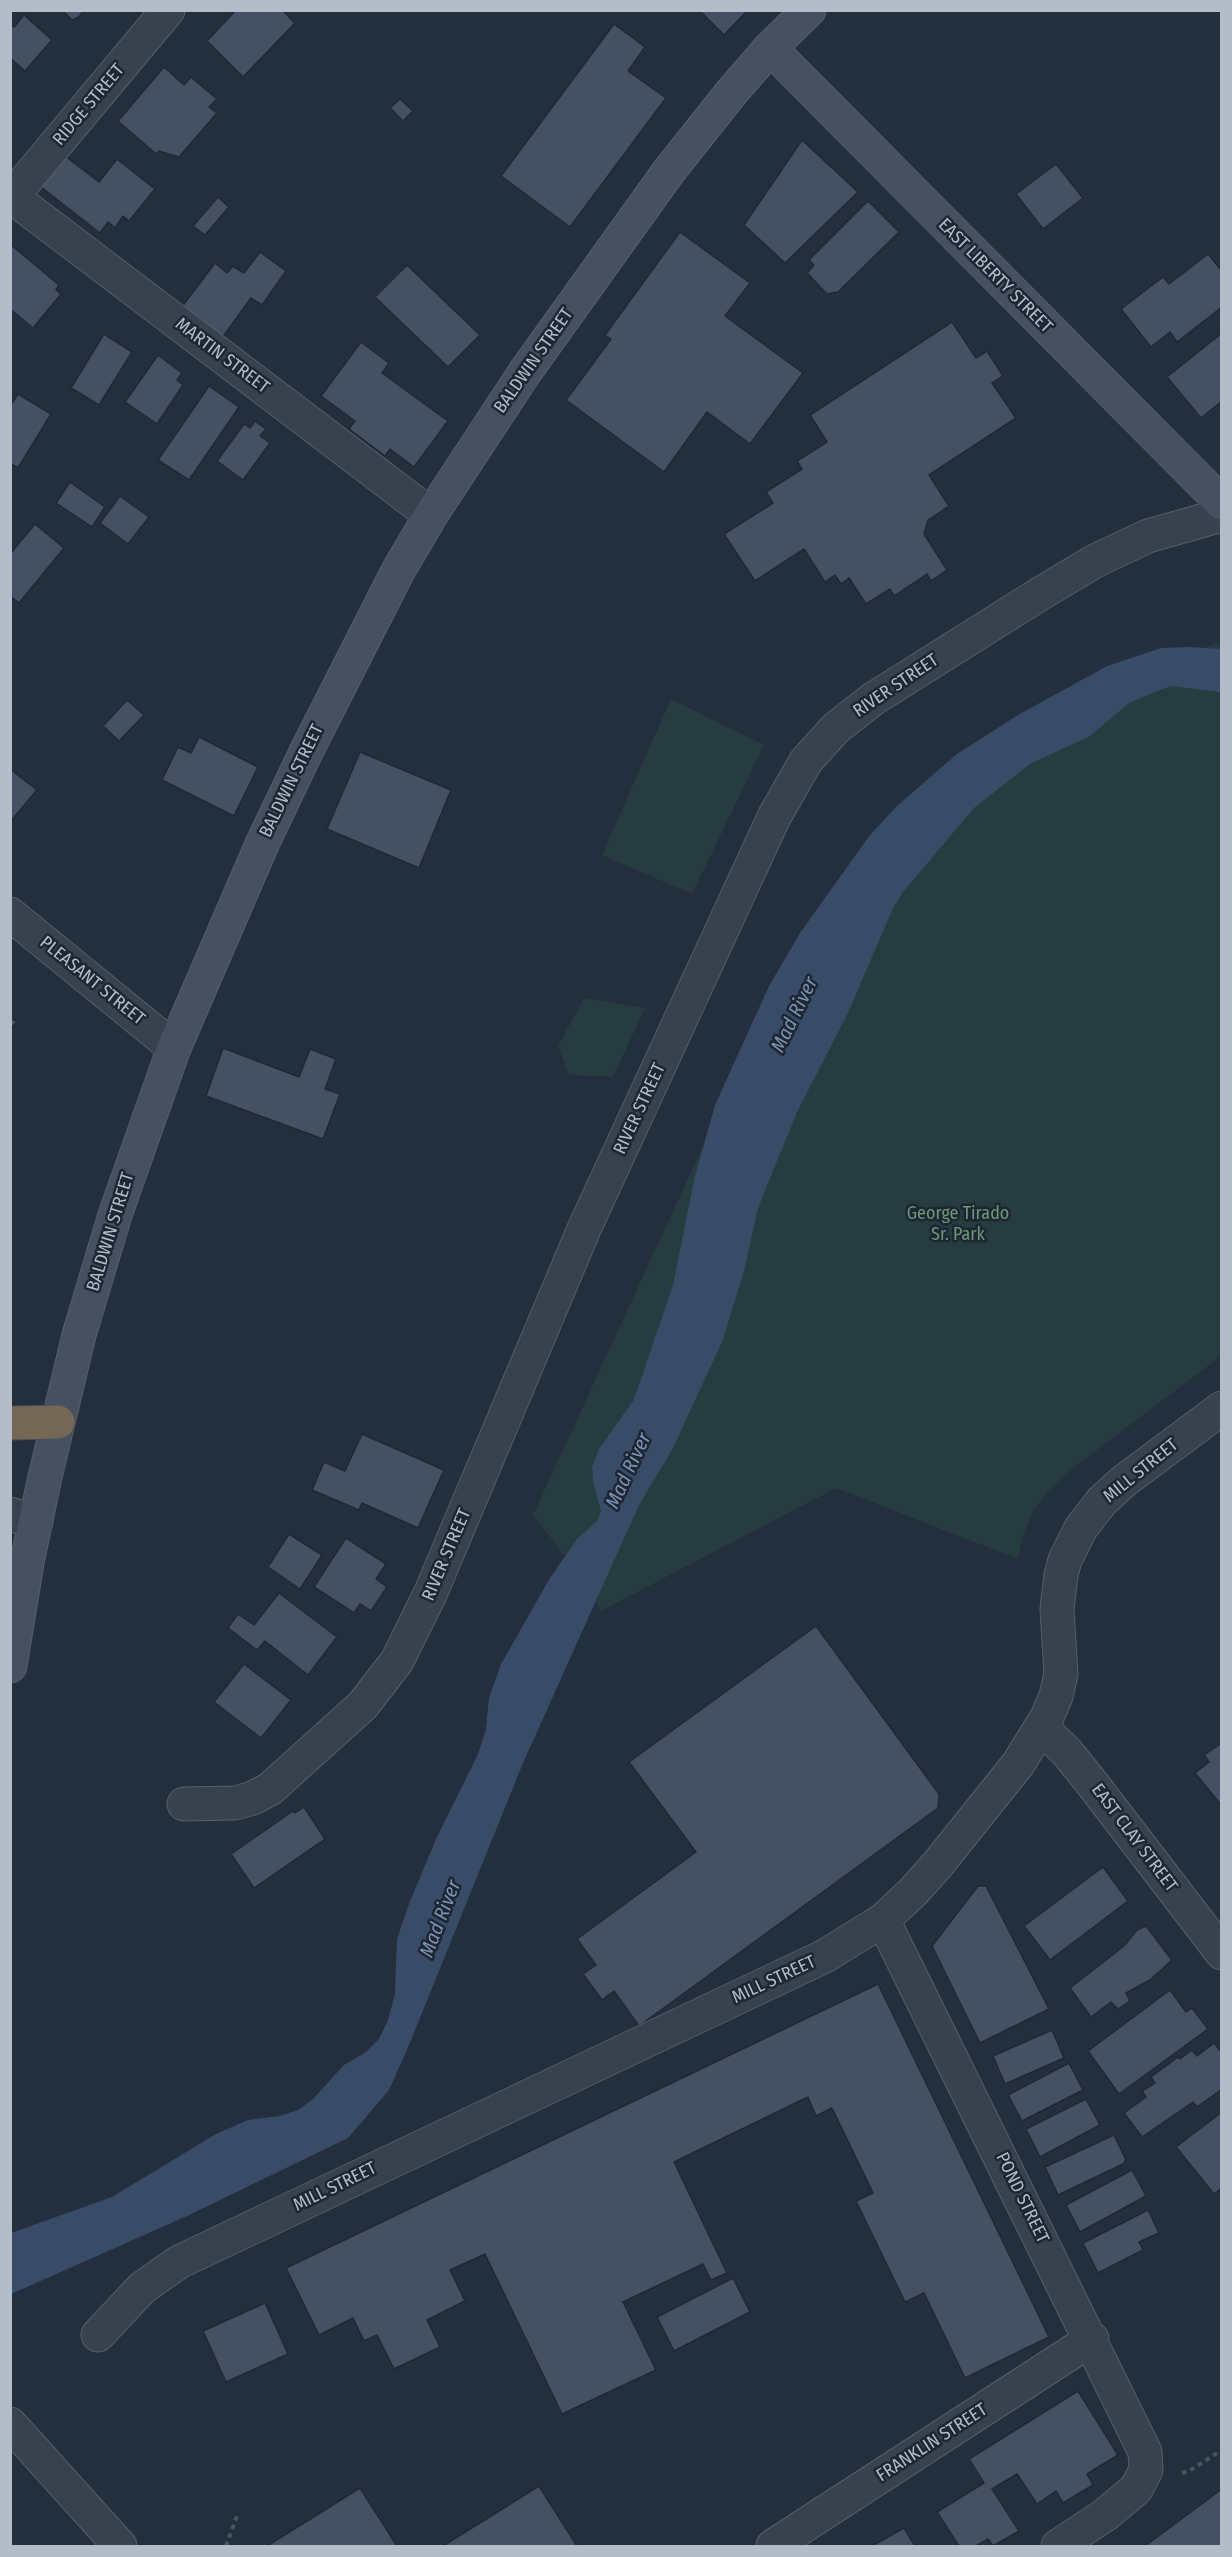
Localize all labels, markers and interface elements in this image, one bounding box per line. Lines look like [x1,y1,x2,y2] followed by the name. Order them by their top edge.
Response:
[49,60,129,150] street label: RIDGE STREET
[933,214,1057,338] street label: EAST LIBERTY STREET
[490,304,578,418] street label: BALDWIN STREET
[171,314,273,398] street label: MARTIN STREET
[849,650,943,722] street label: RIVER STREET
[255,721,329,841] street label: BALDWIN STREET
[35,932,149,1030] street label: PLEASANT STREET
[766,973,824,1057] water label: Mad River
[609,1060,671,1158] street label: RIVER STREET
[83,1170,139,1294] street label: BALDWIN STREET
[907,1203,1009,1246] park label: George Tirado Sr. Park
[601,1429,657,1513] water label: Mad River
[1099,1434,1183,1508] street label: MILL STREET
[418,1506,476,1604] street label: RIVER STREET
[1086,1780,1182,1896] street label: EAST CLAY STREET
[415,1877,467,1961] water label: Mad River
[729,1951,819,2009] street label: MILL STREET
[991,2149,1053,2247] street label: POND STREET
[290,2158,380,2216] street label: MILL STREET
[873,2399,991,2487] street label: FRANKLIN STREET

